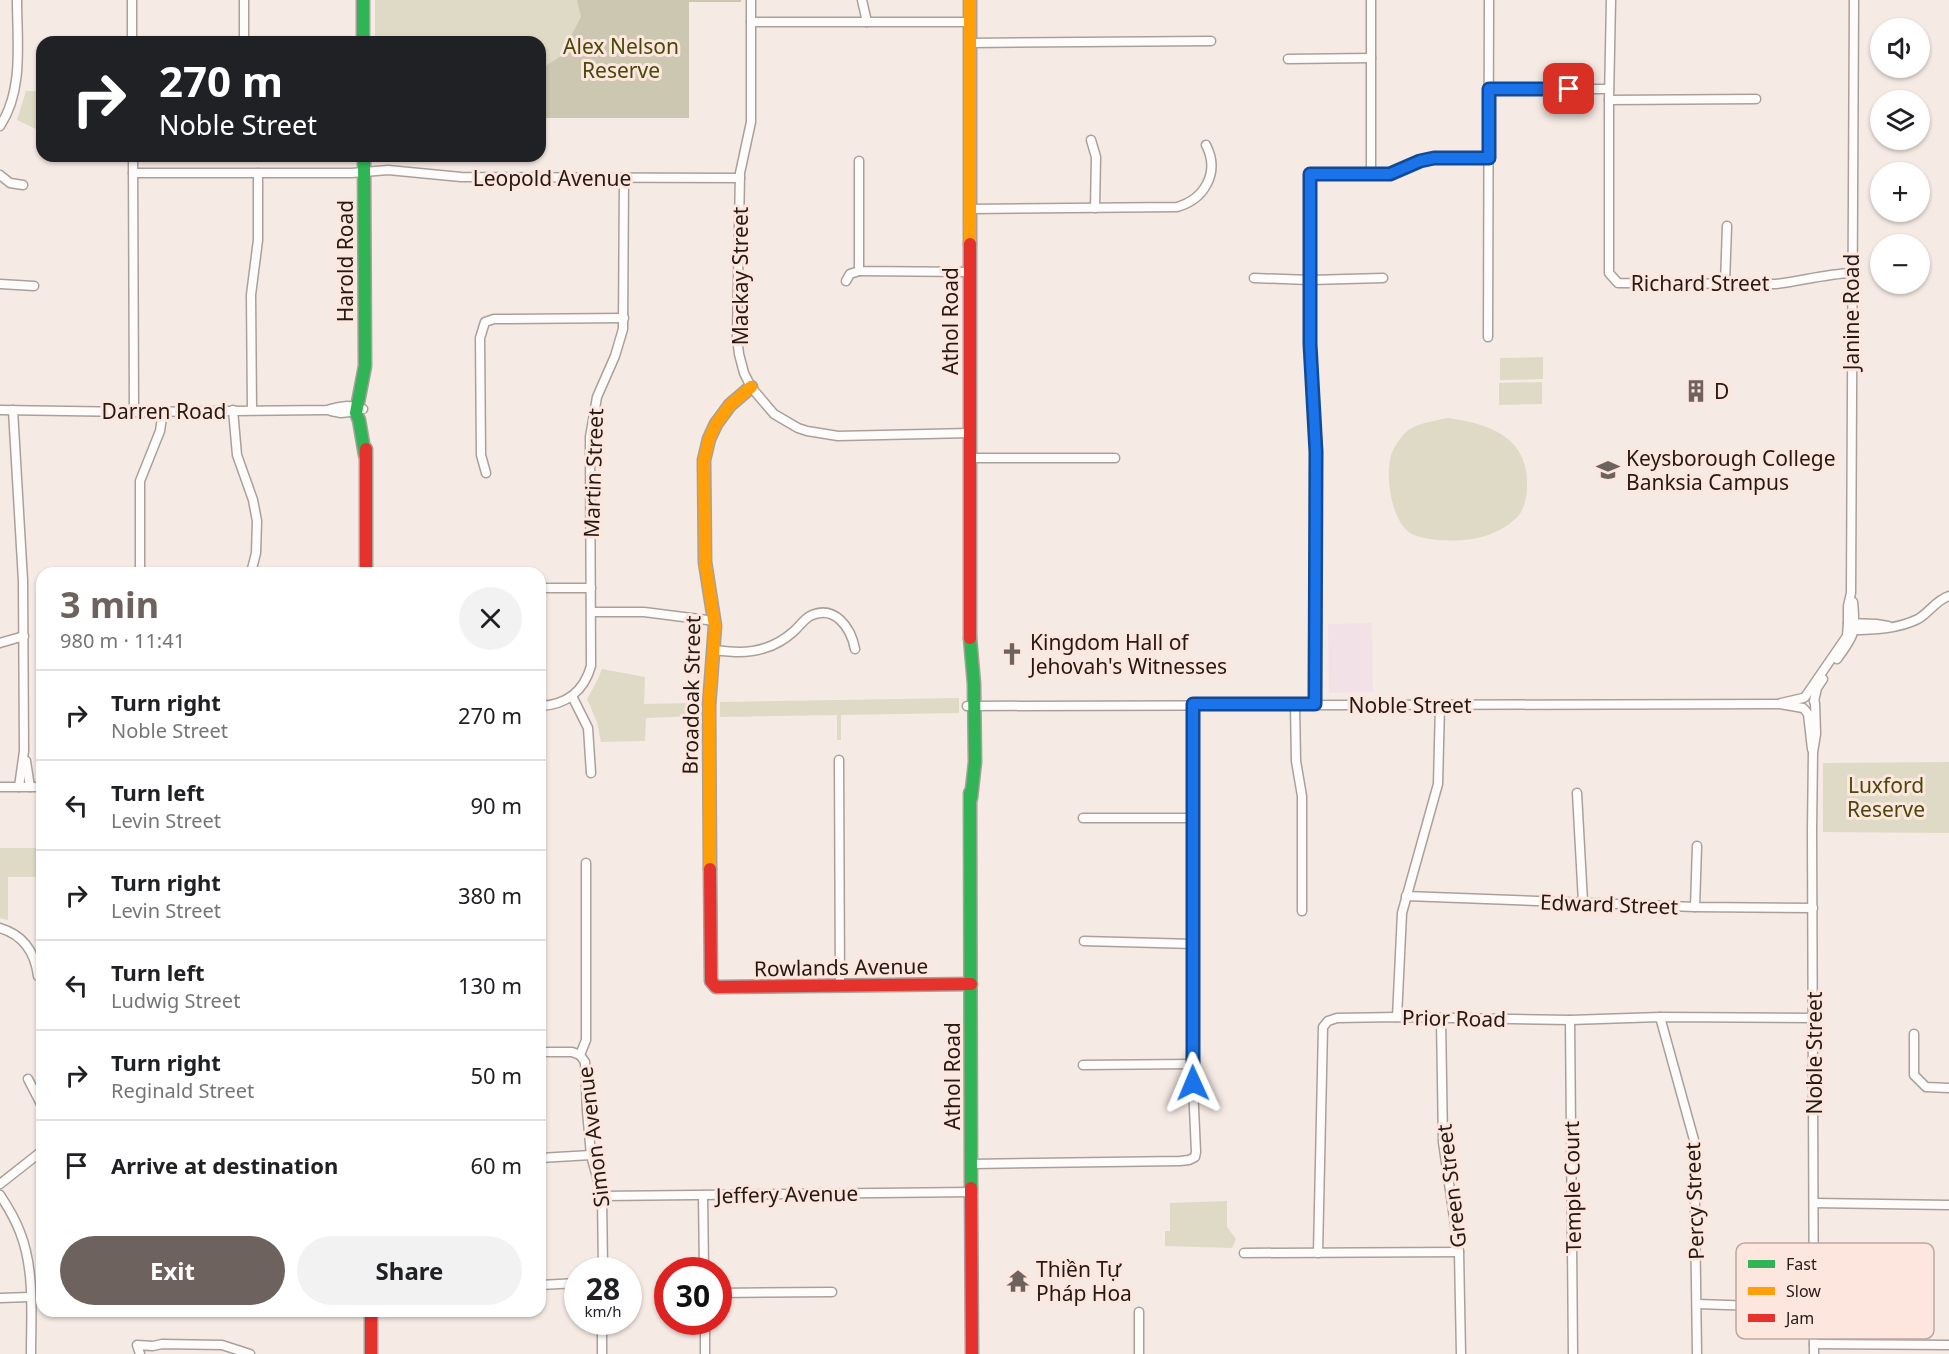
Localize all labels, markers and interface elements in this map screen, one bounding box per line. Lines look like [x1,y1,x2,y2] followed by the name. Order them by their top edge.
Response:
[1870,18,1930,294] map controls
[1870,18,1930,78] button: sound
[563,32,679,84] park label: Alex Nelson Reserve
[159,52,283,109] text: 270 m
[60,60,138,138] icon: right
[1543,63,1594,114] pin
[1552,72,1585,105] icon: arrive
[1870,90,1930,150] button: layers
[159,106,317,143] text: Noble Street
[1870,162,1930,222] button: +
[473,164,631,192] street label: Leopold Avenue
[331,200,359,322] street label: Harold Road
[726,206,754,345] street label: Mackay Street
[1870,234,1930,294] button: −
[1837,254,1865,372] street label: Janine Road
[936,267,964,375] street label: Athol Road
[1631,269,1770,297] street label: Richard Street
[1714,377,1729,405] place label: D
[1683,378,1709,404] building icon: D
[102,397,226,425] street label: Darren Road
[577,407,609,538] street label: Martin Street
[1626,444,1836,496] place label: Keysborough College Banksia Campus
[1595,457,1621,483] school or university icon: Keysborough College Banksia Campus
[60,580,159,629] text: 3 min
[459,587,522,650] button: close
[676,615,706,775] street label: Broadoak Street
[60,627,185,654] text: 980 m · 11:41
[1028,628,1227,680] place label: Kingdom Hall of Jehovah's Witnesses
[999,641,1025,667] church icon: Kingdom Hall of Jehovah's Witnesses
[111,687,221,717] text: Turn right
[1349,691,1472,719] street label: Noble Street
[60,699,93,732] icon: right
[458,700,522,730] text: 270 m
[111,717,228,744] text: Noble Street
[1847,771,1925,823] park label: Luxford Reserve
[111,777,205,807] text: Turn left
[60,789,93,822] icon: left
[471,790,522,820] text: 90 m
[111,807,221,834] text: Levin Street
[111,867,221,897] text: Turn right
[60,879,93,912] icon: right
[458,880,522,910] text: 380 m
[1539,888,1679,920] street label: Edward Street
[111,897,221,924] text: Levin Street
[754,951,928,983] street label: Rowlands Avenue
[111,957,205,987] text: Turn left
[60,969,93,1002] icon: left
[458,970,522,1000] text: 130 m
[111,987,240,1014] text: Ludwig Street
[1800,991,1828,1114] street label: Noble Street
[1402,1003,1506,1033] street label: Prior Road
[938,1022,966,1130] street label: Athol Road
[111,1047,221,1077] text: Turn right
[1161,1051,1225,1115] position arrow
[60,1059,93,1092] icon: right
[471,1060,522,1090] text: 50 m
[570,1065,616,1209] street label: Simon Avenue
[111,1077,254,1104] text: Reginald Street
[1557,1120,1587,1253] street label: Temple Court
[1429,1122,1472,1249] street label: Green Street
[1678,1141,1710,1260] street label: Percy Street
[60,1149,93,1182] icon: arrive
[111,1150,338,1180] text: Arrive at destination
[471,1150,522,1180] text: 60 m
[714,1179,858,1209] street label: Jeffery Avenue
[60,1236,285,1305] button: Exit
[297,1236,522,1305] button: Share
[1736,1243,1934,1339] legend
[1786,1253,1817,1275] text: Fast
[1036,1255,1132,1307] place label: Thiền Tự Pháp Hoa
[654,1257,732,1335] speed limit sign: 30
[586,1268,620,1309] text: 28
[1005,1268,1031,1294] temple icon: Thiền Tự Pháp Hoa
[1786,1280,1821,1302] text: Slow
[585,1301,621,1321] text: km/h
[1784,1307,1814,1329] text: Jam

